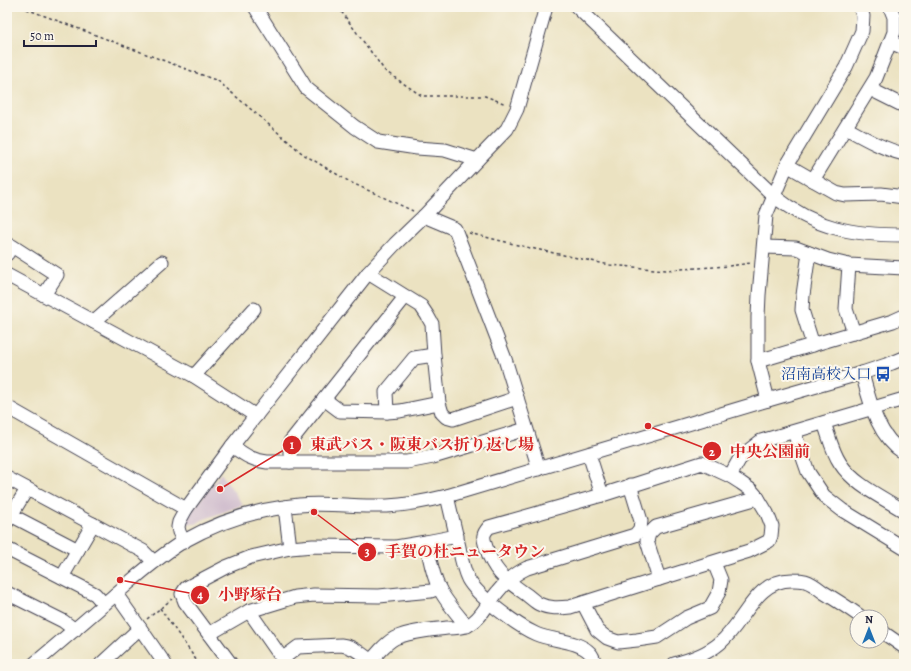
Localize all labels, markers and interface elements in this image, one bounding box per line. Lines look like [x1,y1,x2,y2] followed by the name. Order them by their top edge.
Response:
[24,22,96,48] scale bar
[30,28,54,44] text: 50 m
[781,364,871,384] place label: 沼南高校入口
[874,365,892,383] bus stop icon: 沼南高校入口
[282,431,542,459] callout: 東武バス・阪東バス折り返し場
[310,434,534,456] text: 東武バス・阪東バス折り返し場
[290,437,295,453] text: 1
[702,437,818,465] callout: 中央公園前
[730,441,810,463] text: 中央公園前
[709,444,715,460] text: 2
[357,538,553,566] callout: 手賀の杜ニュータウン
[385,541,545,563] text: 手賀の杜ニュータウン
[364,544,370,560] text: 3
[190,581,290,609] callout: 小野塚台
[218,584,282,606] text: 小野塚台
[197,587,203,603] text: 4
[849,609,889,649] north arrow
[865,612,873,627] text: N

